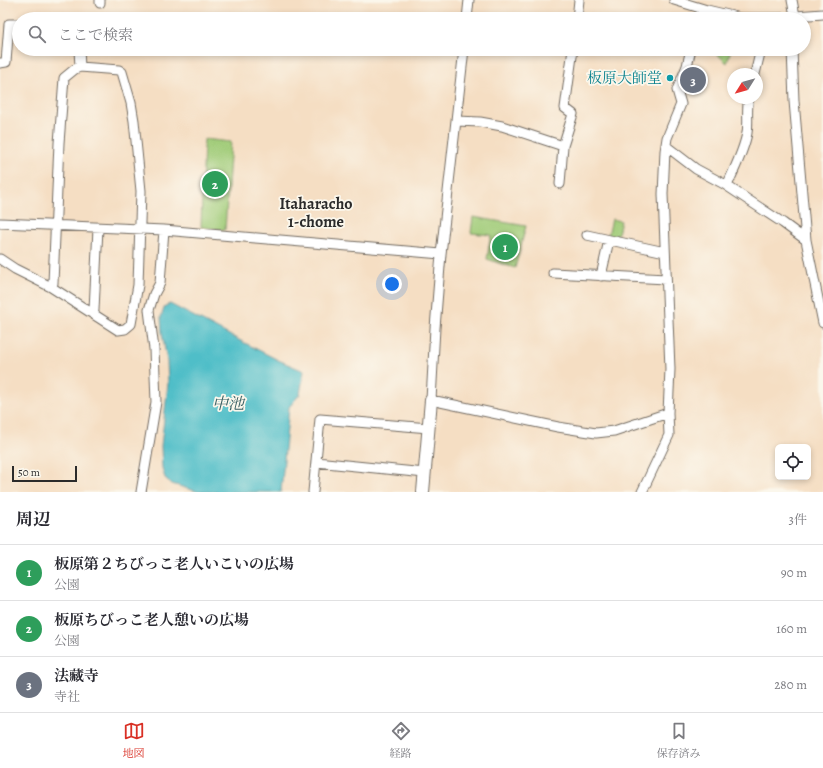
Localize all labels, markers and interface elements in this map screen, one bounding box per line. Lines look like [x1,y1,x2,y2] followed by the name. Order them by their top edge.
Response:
[12,12,811,56] search box
[26,23,48,45] icon: search
[58,25,133,45] text: ここで検索
[680,65,706,95] pin: 3
[587,68,662,88] place label: 板原大師堂
[727,68,763,104] north arrow
[665,73,675,83] marker: 板原大師堂
[202,169,228,199] pin: 2
[279,193,353,233] district label: Itaharacho 1-chome
[492,232,518,262] pin: 1
[382,274,402,294] your location
[212,393,246,415] water label: 中池
[775,444,811,480] map controls
[775,444,811,480] button: locate
[12,464,77,483] scale bar
[18,465,40,480] text: 50 m
[16,508,50,531] text: 周辺
[789,511,807,528] text: 3件
[54,554,294,574] text: 板原第２ちびっこ老人いこいの広場
[27,564,31,581] text: 1
[781,564,807,581] text: 90 m
[54,576,80,593] text: 公園
[54,610,249,630] text: 板原ちびっこ老人憩いの広場
[26,620,32,637] text: 2
[776,620,807,637] text: 160 m
[54,632,80,649] text: 公園
[54,666,99,686] text: 法藏寺
[26,676,32,693] text: 3
[774,676,807,693] text: 280 m
[54,688,80,705] text: 寺社
[123,720,145,761] tab: 地図
[390,720,412,761] tab: 経路
[657,720,701,761] tab: 保存済み

